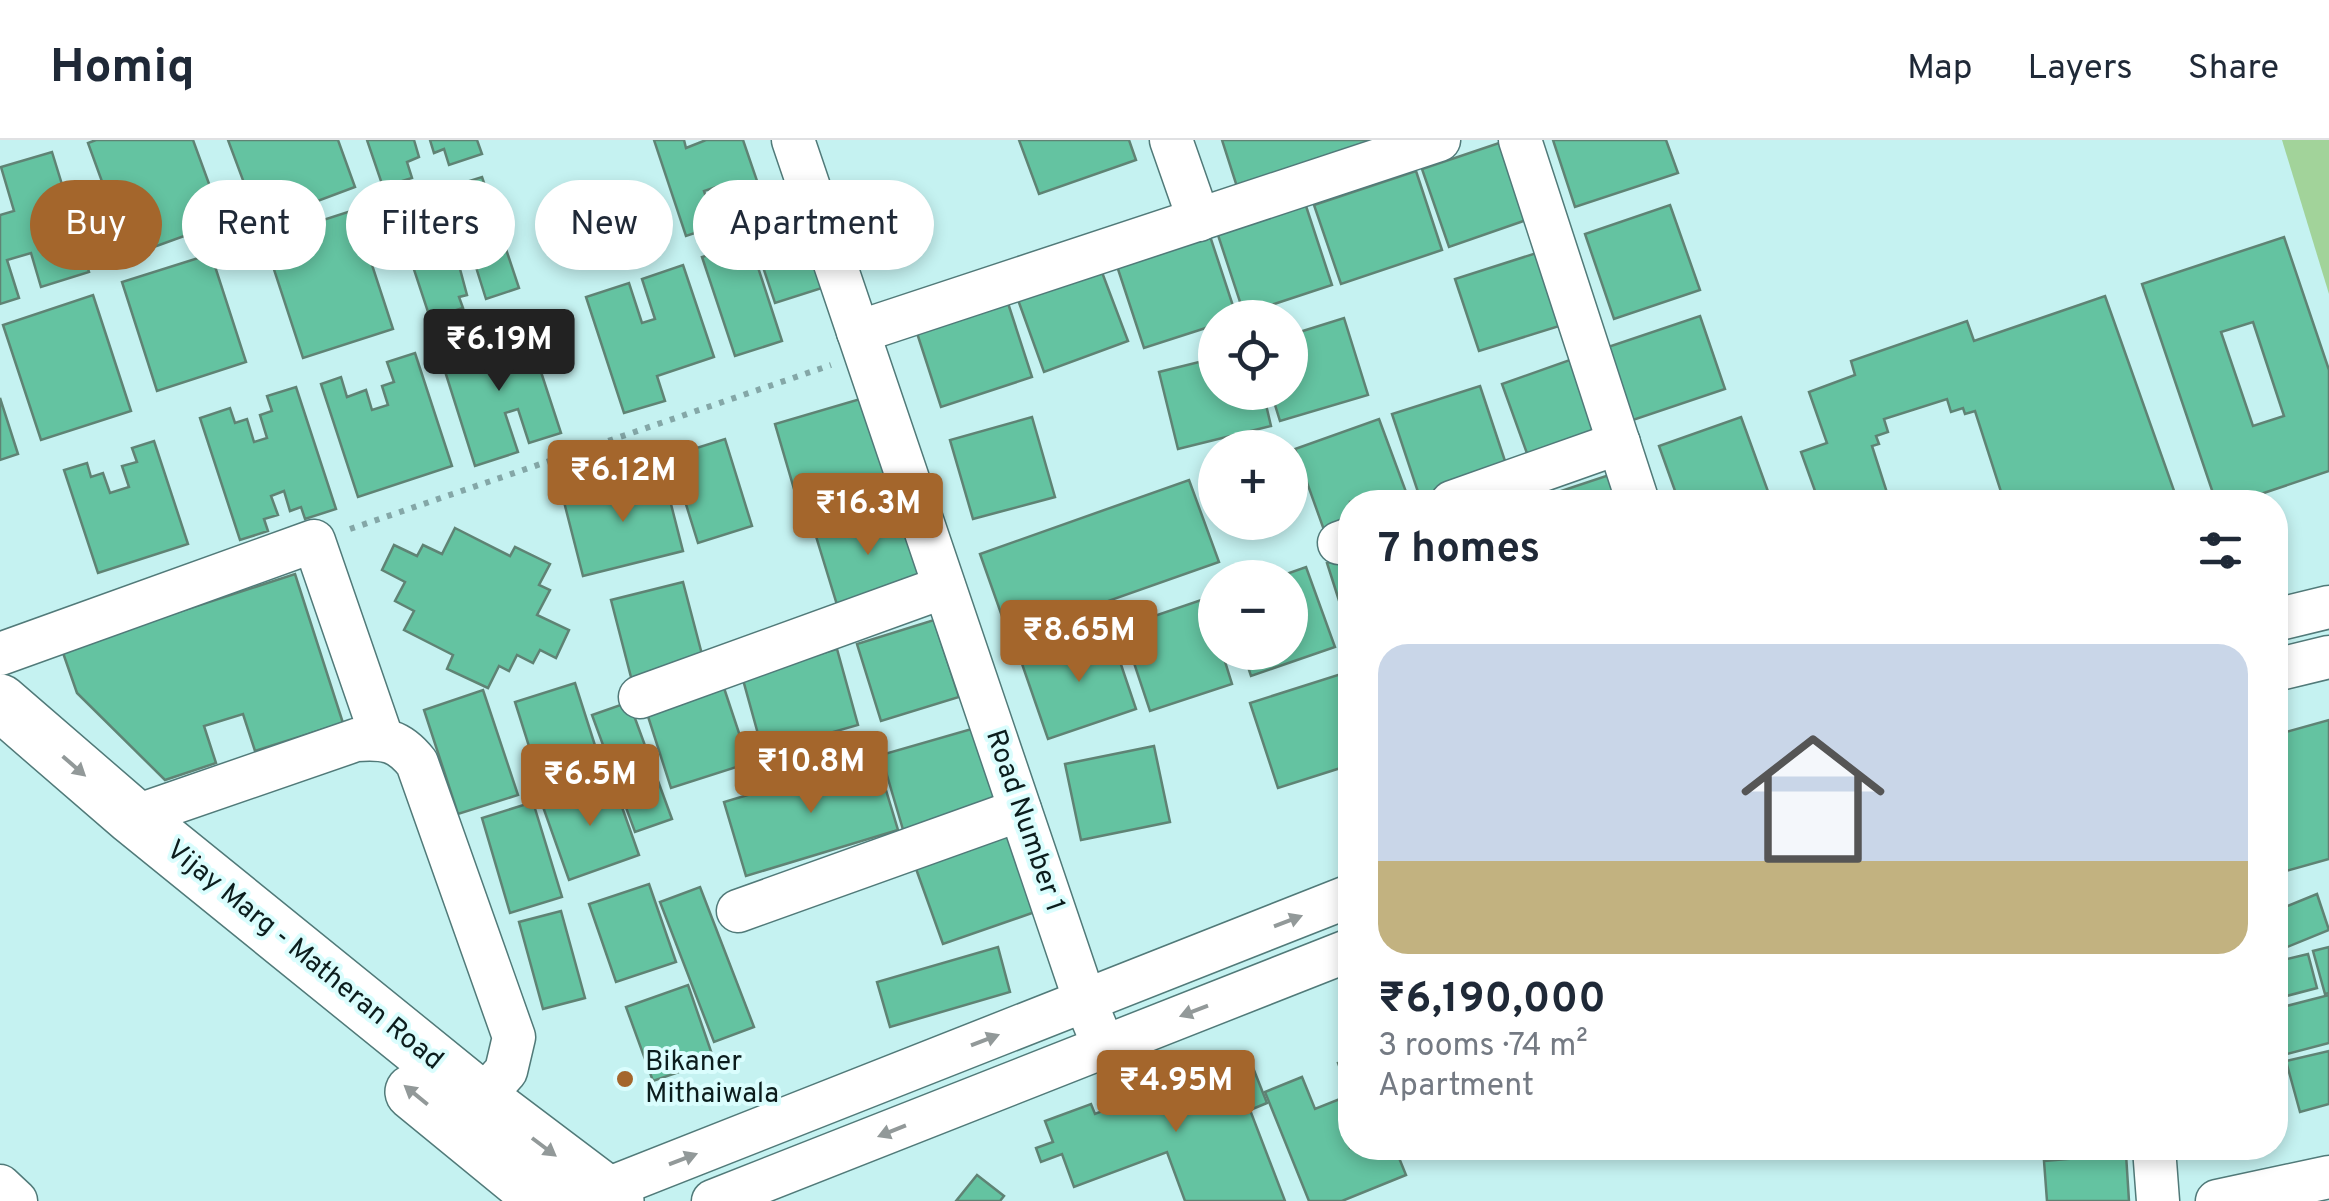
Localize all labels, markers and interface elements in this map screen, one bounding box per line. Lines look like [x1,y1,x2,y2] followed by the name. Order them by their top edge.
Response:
[50,39,195,99] text: Homiq
[1907,47,1973,91] text: Map
[2028,47,2133,91] text: Layers
[2188,47,2279,91] text: Share
[30,180,162,270] chip: Buy
[182,180,326,270] chip: Rent
[346,180,515,270] chip: Filters
[535,180,673,270] chip: New
[693,180,934,270] chip: Apartment
[1198,300,1308,670] map controls
[1198,300,1308,410] button: locate
[418,309,580,394] pin: ₹6.19M
[446,321,552,361] text: ₹6.19M
[1198,430,1308,540] button: +
[542,440,704,525] pin: ₹6.12M
[570,452,676,492] text: ₹6.12M
[787,473,949,558] pin: ₹16.3M
[815,485,921,525] text: ₹16.3M
[2193,523,2248,578] icon: filters
[1378,524,1540,577] text: 7 homes
[1198,560,1308,670] button: −
[998,600,1160,685] pin: ₹8.65M
[1022,612,1136,652] text: ₹8.65M
[1723,709,1903,889] icon: home
[976,725,1072,917] street label: Road Number 1
[730,731,892,816] pin: ₹10.8M
[757,743,865,783] text: ₹10.8M
[520,744,660,829] pin: ₹6.5M
[61,754,86,776] one-way arrow
[543,756,637,796] text: ₹6.5M
[158,833,450,1079] street label: Vijay Marg - Matheran Road
[1273,913,1303,928] one-way arrow
[1378,974,1606,1027] text: ₹6,190,000
[1179,1004,1209,1020] one-way arrow
[1378,1027,1588,1067] text: 3 rooms · 74 m²
[971,1031,1001,1047] one-way arrow
[645,1045,779,1113] place label: Bikaner Mithaiwala
[1095,1050,1257,1135] pin: ₹4.95M
[1119,1062,1233,1102] text: ₹4.95M
[1378,1067,1534,1107] text: Apartment
[614,1068,636,1090] marker: Bikaner Mithaiwala
[404,1085,429,1106] one-way arrow
[876,1123,906,1139] one-way arrow
[531,1136,557,1156] one-way arrow
[668,1151,698,1166] one-way arrow

